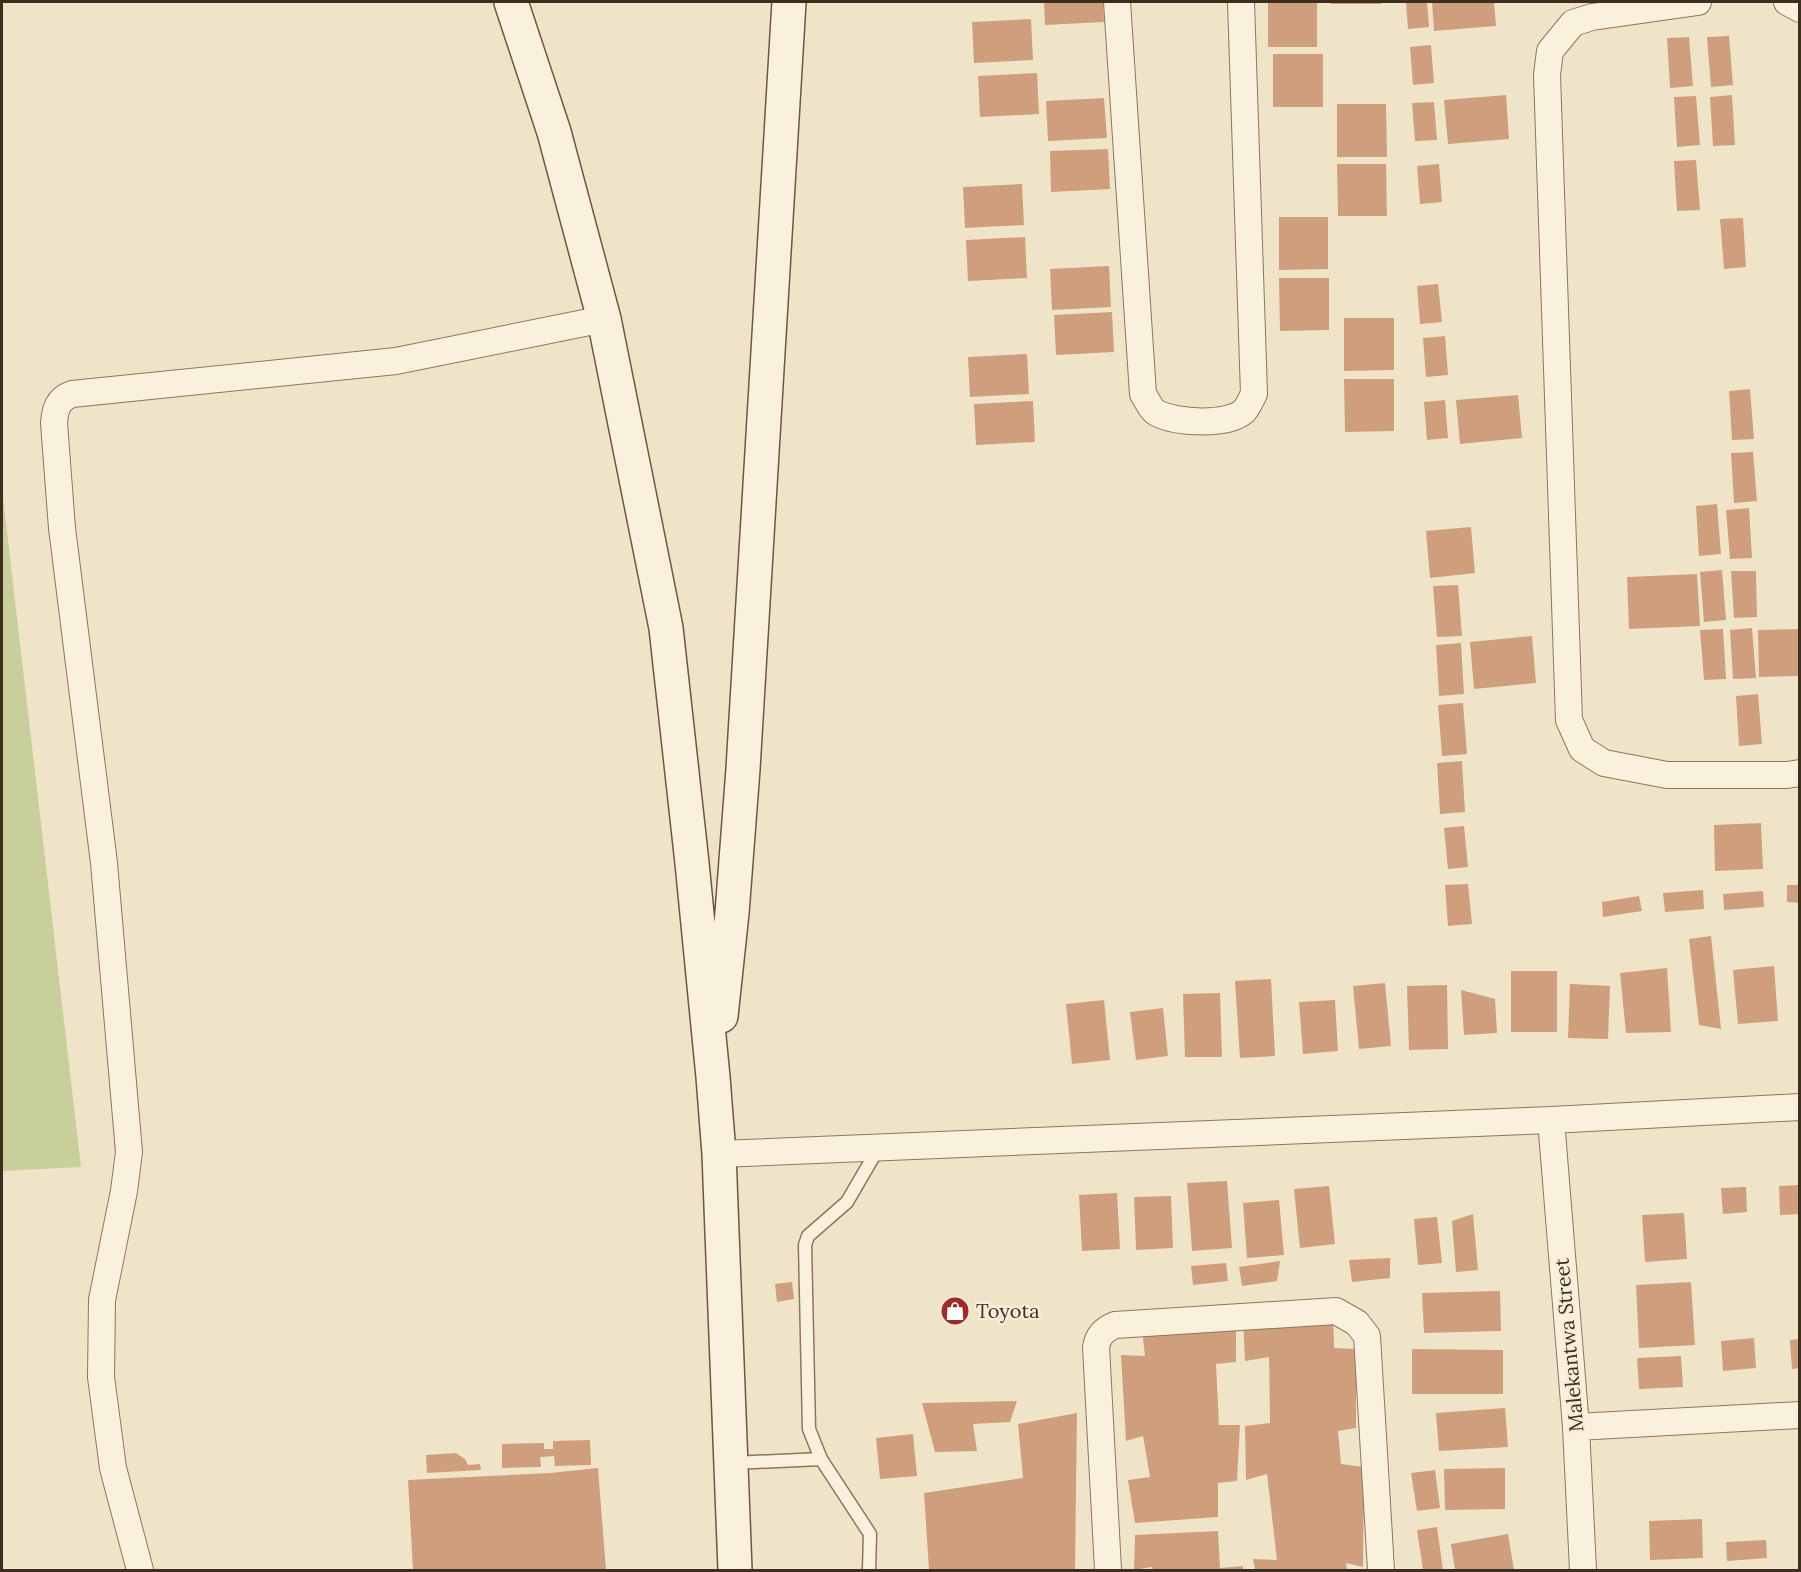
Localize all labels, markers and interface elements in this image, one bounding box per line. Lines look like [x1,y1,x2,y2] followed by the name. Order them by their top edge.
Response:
[1548,1257,1589,1433] street label: Malekantwa Street
[939,1295,971,1327] shop icon: Toyota
[976,1298,1039,1323] place label: Toyota

